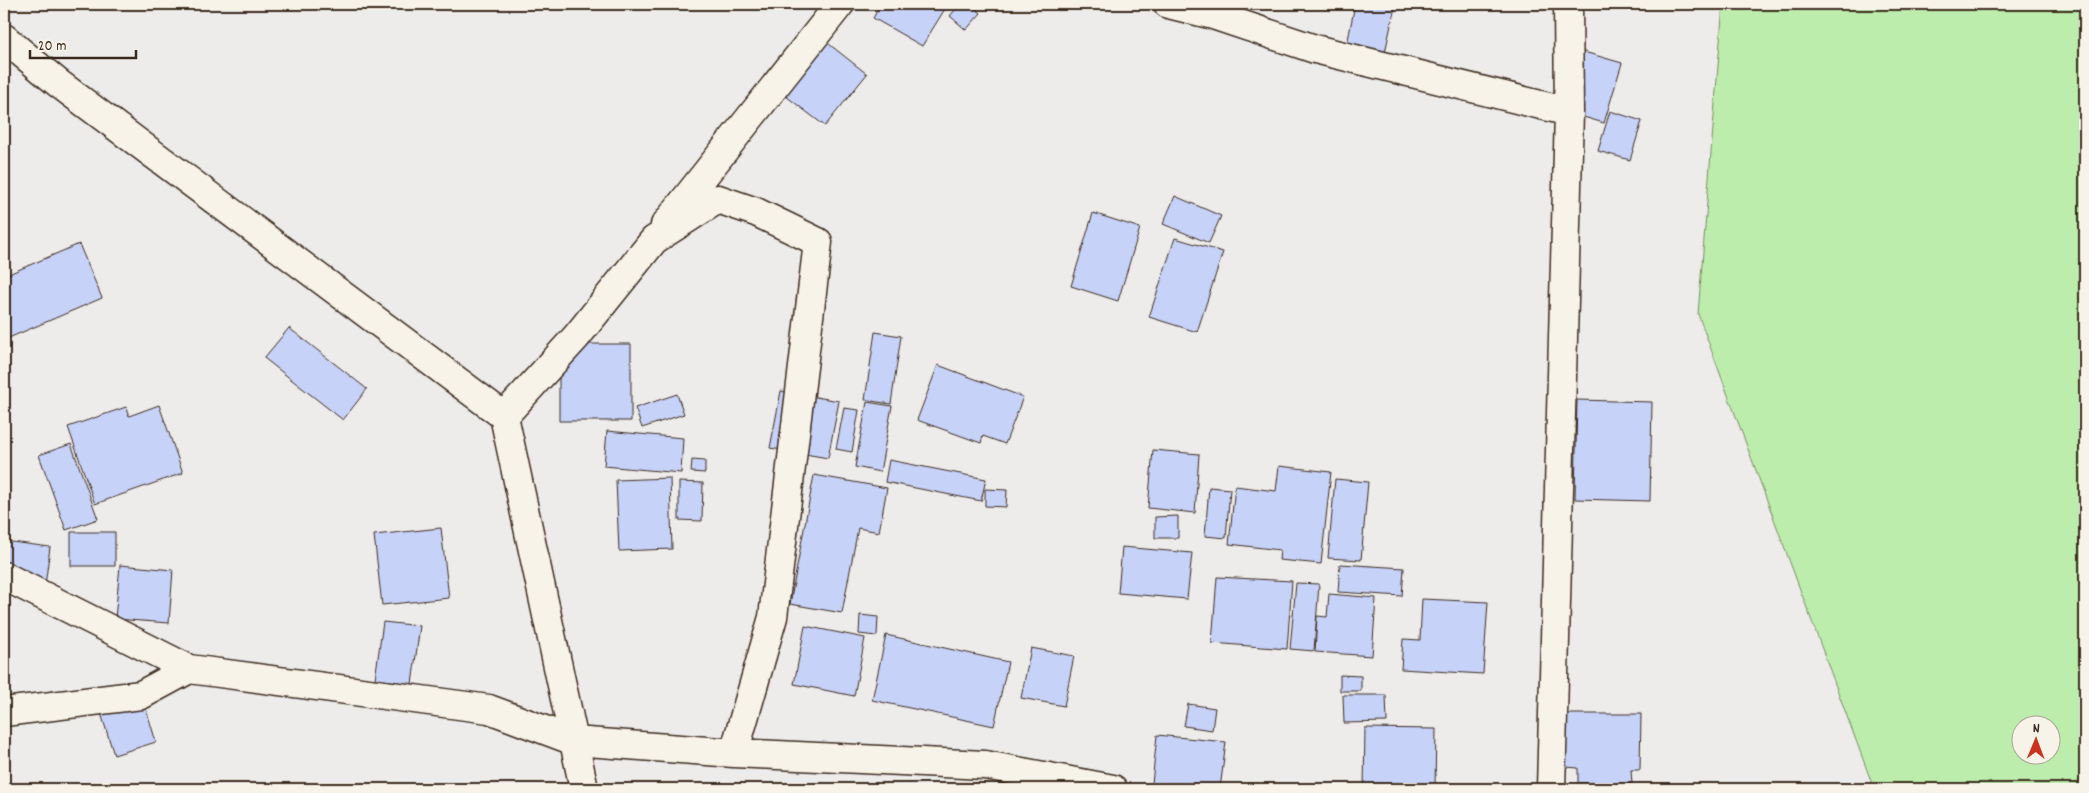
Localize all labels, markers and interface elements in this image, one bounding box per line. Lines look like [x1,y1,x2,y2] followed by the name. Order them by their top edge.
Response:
[30,28,136,60] scale bar
[38,36,66,58] text: 20 m
[2012,716,2062,766] north arrow
[2033,719,2040,739] text: N

